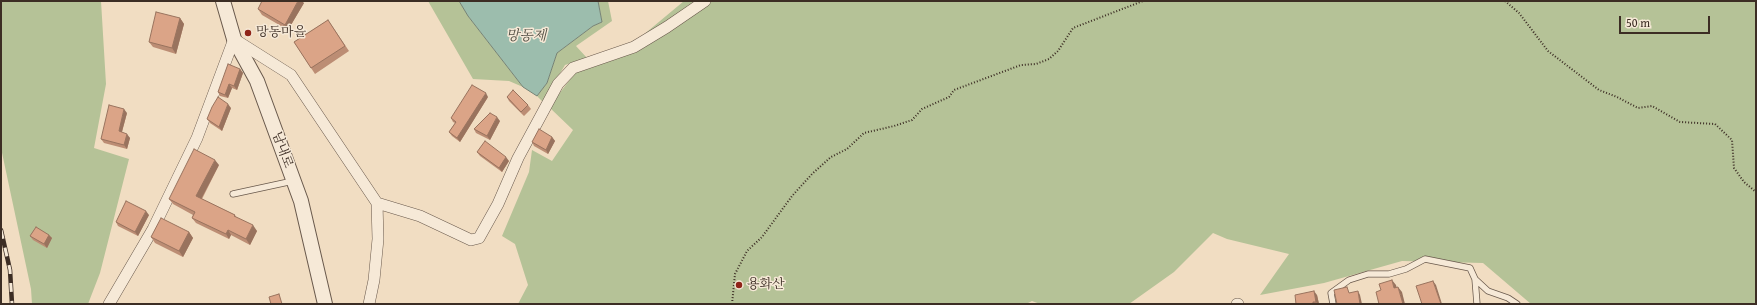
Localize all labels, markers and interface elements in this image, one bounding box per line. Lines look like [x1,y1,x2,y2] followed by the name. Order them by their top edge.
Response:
[1621,8,1712,34] scale bar
[1626,14,1650,31] text: 50 m
[256,25,306,41] place label: 망동마을
[243,28,253,38] marker: 망동마을
[506,28,546,44] water label: 망동제
[268,130,296,170] street label: 남내로
[747,277,785,293] place label: 용화산
[734,280,744,290] marker: 용화산

